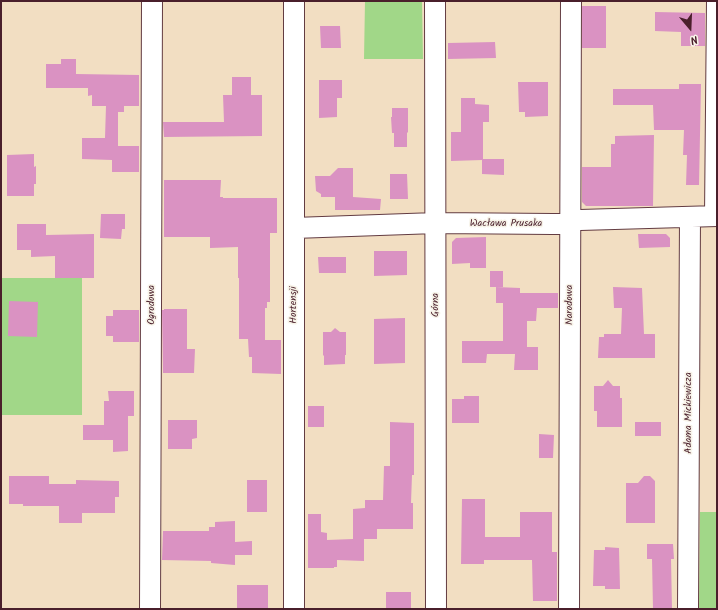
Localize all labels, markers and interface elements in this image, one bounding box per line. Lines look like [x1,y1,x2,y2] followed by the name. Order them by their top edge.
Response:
[670,8,710,48] north arrow
[688,30,700,49] text: N
[470,218,542,230] street label: Wacława Prusaka
[146,285,158,325] street label: Ogrodowa
[564,285,576,325] street label: Narodowa
[288,286,300,324] street label: Hortensji
[430,293,442,317] street label: Górna
[683,372,695,454] street label: Adama Mickiewicza

